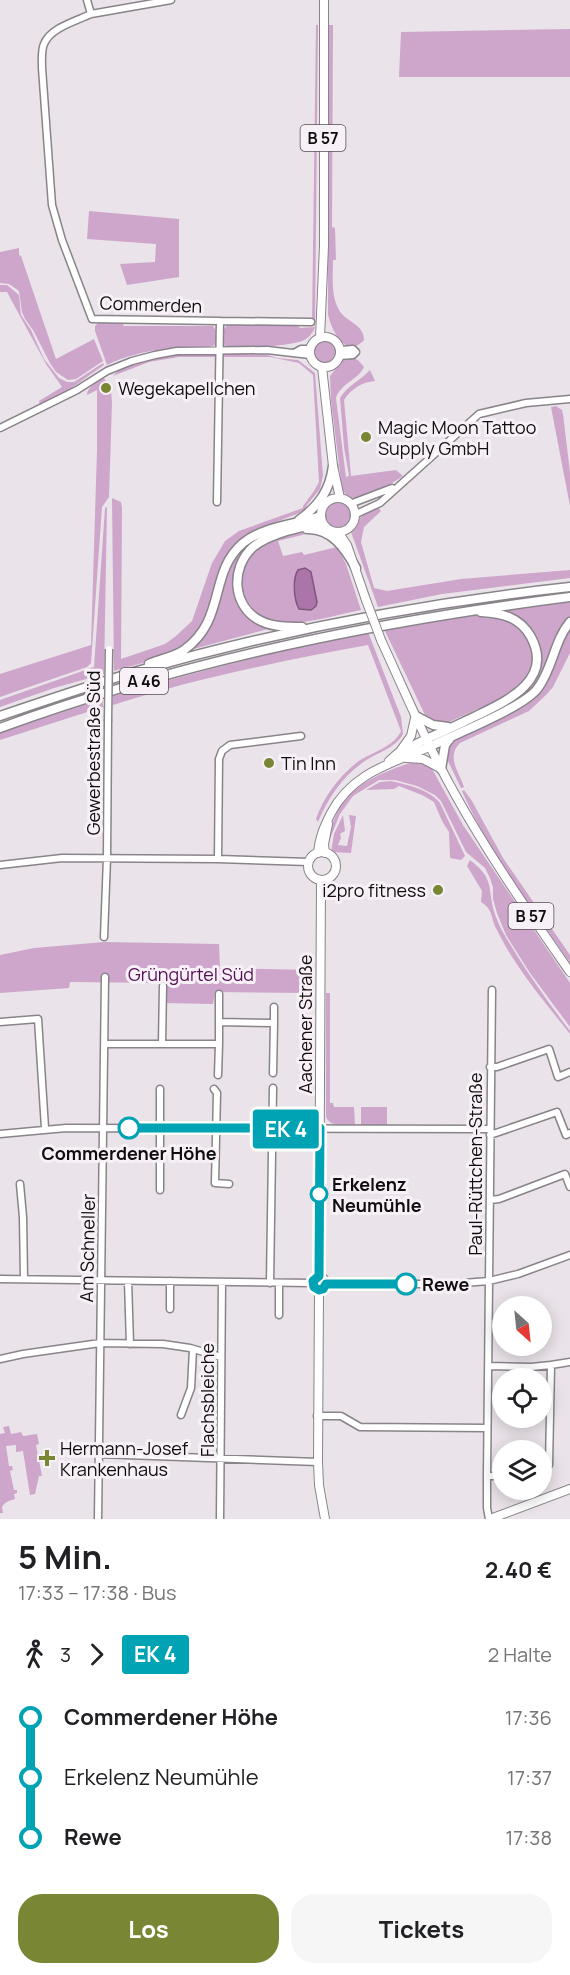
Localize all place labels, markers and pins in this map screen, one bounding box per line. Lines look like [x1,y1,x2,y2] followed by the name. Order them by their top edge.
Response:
[118,376,256,400] place label: Wegekapellchen
[99,381,113,395] marker: Wegekapellchen
[378,415,536,460] place label: Magic Moon Tattoo Supply GmbH
[359,430,373,444] marker: Magic Moon Tattoo Supply GmbH
[281,751,336,775] place label: Tin Inn
[262,756,276,770] marker: Tin Inn
[322,878,426,902] place label: i2pro fitness
[431,883,445,897] marker: i2pro fitness
[118,1117,140,1139] marker: Commerdener Höhe
[41,1141,217,1165] place label: Commerdener Höhe
[332,1172,422,1217] place label: Erkelenz Neumühle
[310,1185,328,1203] marker: Erkelenz Neumühle
[422,1272,469,1296] place label: Rewe
[395,1273,417,1295] marker: Rewe
[60,1436,189,1481] place label: Hermann-Josef Krankenhaus
[38,1449,56,1467] marker: Hermann-Josef Krankenhaus

